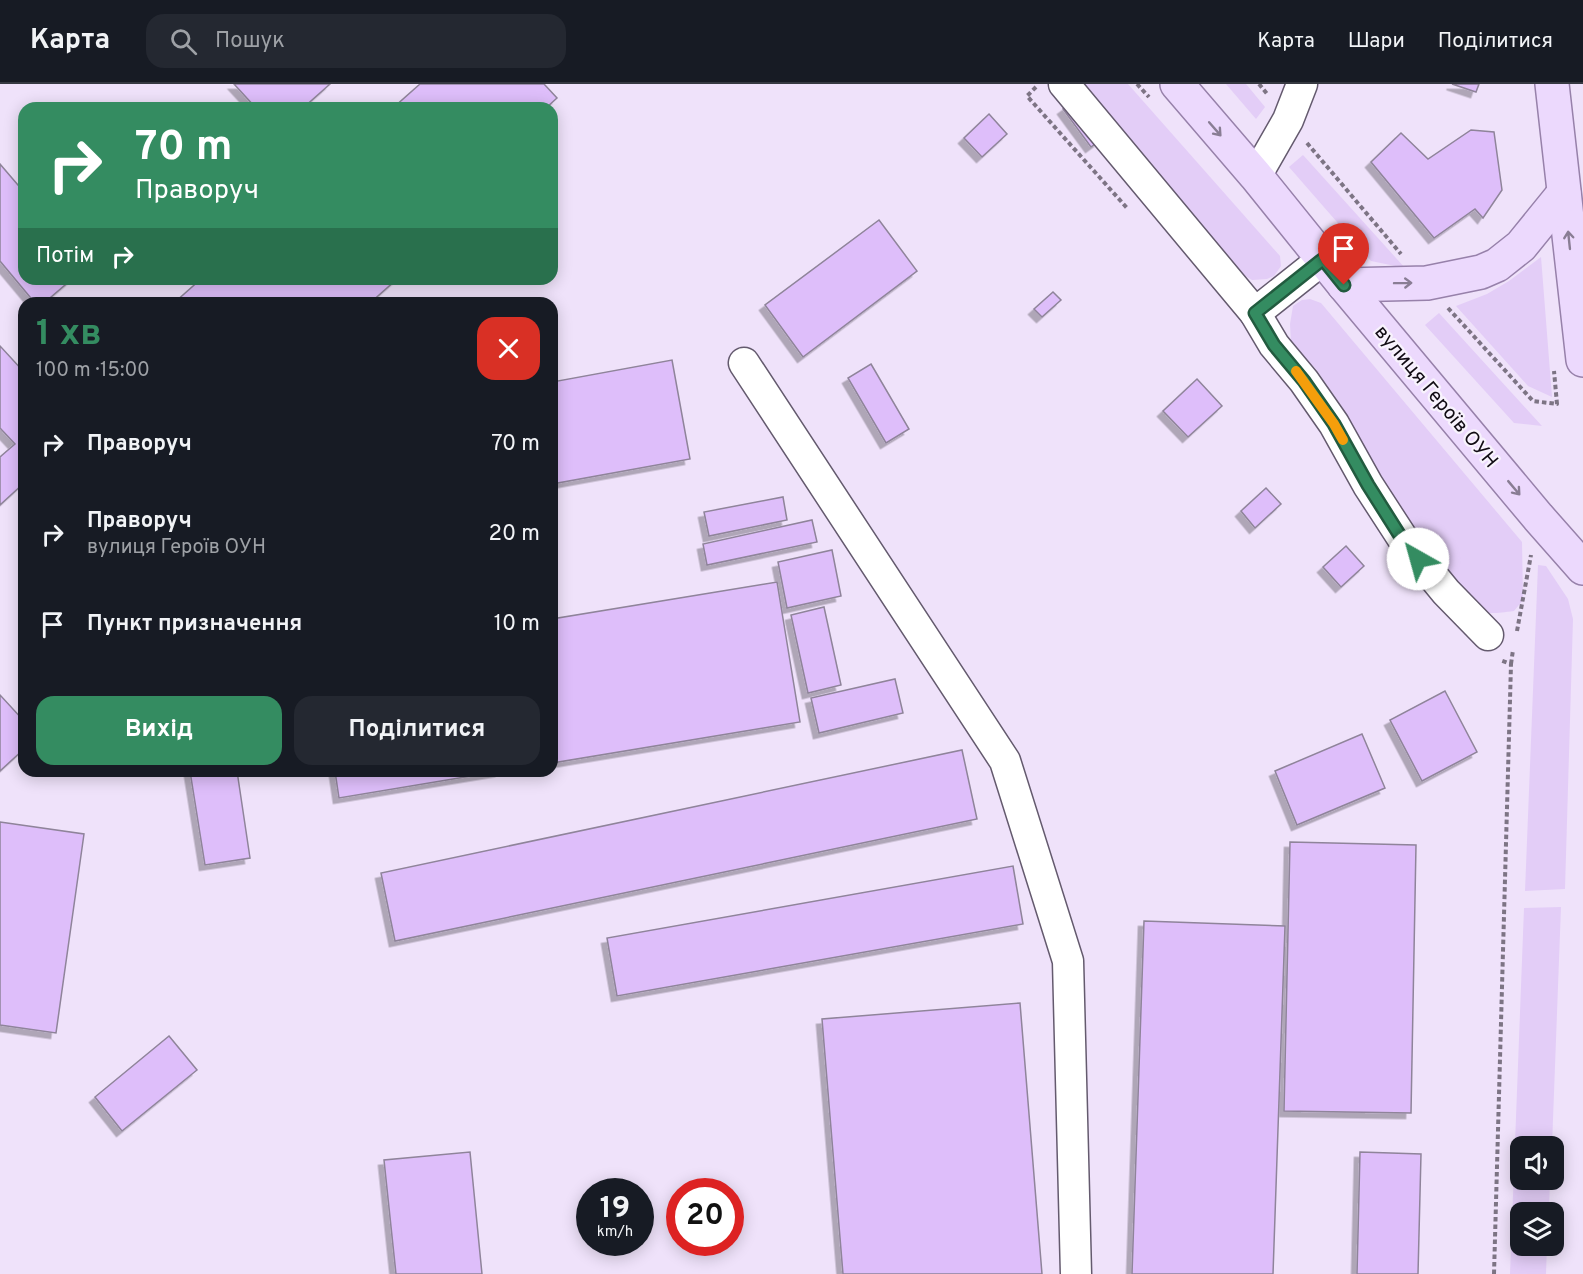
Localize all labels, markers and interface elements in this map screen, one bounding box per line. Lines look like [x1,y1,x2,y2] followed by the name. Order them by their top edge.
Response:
[146,14,566,68] search box
[30,23,110,59] text: Карта
[167,25,200,58] icon: search
[215,28,285,55] text: Пошук
[1257,28,1315,55] text: Карта
[1348,28,1405,55] text: Шари
[1438,28,1553,55] text: Поділитися
[1208,121,1222,136] one-way arrow
[135,122,233,175] text: 70 m
[36,126,114,204] icon: right
[135,174,259,208] text: Праворуч
[1318,223,1369,285] pin
[1564,230,1575,250] one-way arrow
[1327,232,1360,265] icon: arrive
[106,240,139,273] icon: right
[36,243,94,270] text: Потім
[1392,278,1412,289] one-way arrow
[36,312,102,358] text: 1 хв
[477,317,540,380] button: close
[1368,320,1503,474] street label: вулиця Героїв ОУН
[36,358,150,384] text: 100 m · 15:00
[36,428,69,461] icon: right
[87,431,192,458] text: Праворуч
[491,431,540,458] text: 70 m
[1508,480,1521,496] one-way arrow
[87,508,192,535] text: Праворуч
[36,518,69,551] icon: right
[489,521,540,548] text: 20 m
[1386,527,1450,591] position arrow
[87,535,266,561] text: вулиця Героїв ОУН
[36,608,69,641] icon: arrive
[87,611,302,638] text: Пункт призначення
[494,611,540,638] text: 10 m
[36,696,282,765] button: Вихід
[294,696,540,765] button: Поділитися
[1510,1136,1564,1256] map controls
[1510,1136,1564,1190] button: sound
[666,1178,744,1256] speed limit sign: 20
[600,1191,630,1228] text: 19
[1510,1202,1564,1256] button: layers
[597,1223,633,1242] text: km/h

